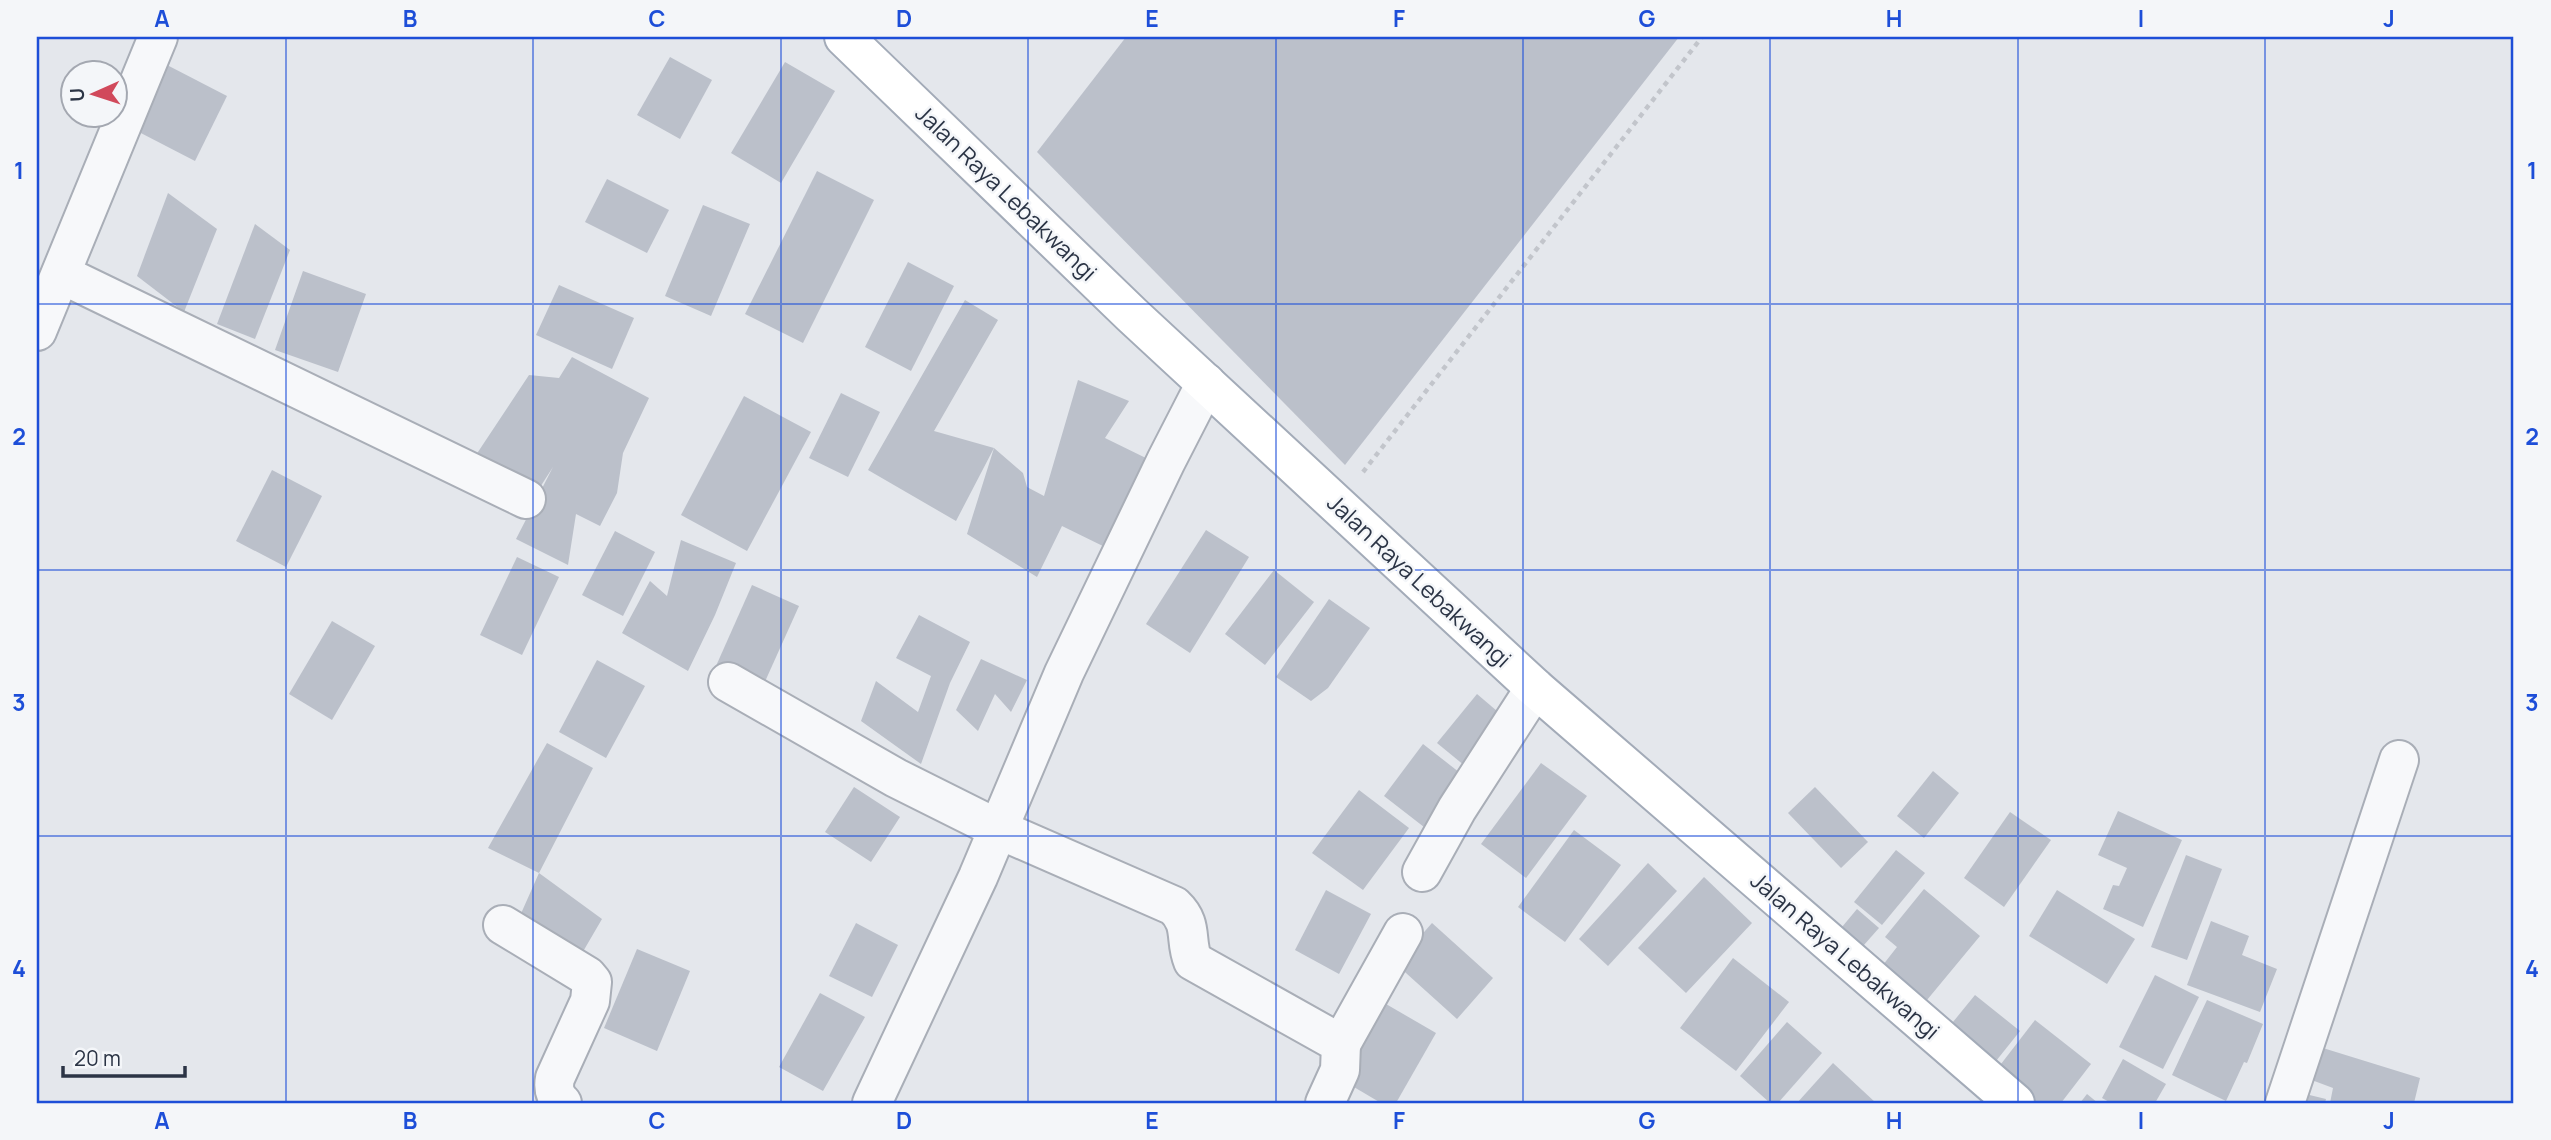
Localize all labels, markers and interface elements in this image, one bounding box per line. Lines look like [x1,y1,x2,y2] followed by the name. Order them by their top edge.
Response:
[154,2,170,34] text: A
[403,2,417,34] text: B
[649,2,666,34] text: C
[896,2,912,34] text: D
[1145,2,1159,34] text: E
[1393,2,1405,34] text: F
[1639,2,1656,34] text: G
[1886,2,1902,34] text: H
[2138,2,2144,34] text: I
[2383,2,2395,34] text: J
[60,60,130,130] north arrow
[64,87,90,102] text: U
[909,97,1104,287] street label: Jalan Raya Lebakwangi
[14,154,24,186] text: 1
[2527,154,2537,186] text: 1
[12,420,26,452] text: 2
[2525,420,2539,452] text: 2
[1321,486,1519,674] street label: Jalan Raya Lebakwangi
[12,686,26,718] text: 3
[2525,686,2539,718] text: 3
[1744,864,1947,1046] street label: Jalan Raya Lebakwangi
[12,952,26,984] text: 4
[2525,952,2539,984] text: 4
[63,1035,186,1079] scale bar
[74,1044,121,1072] text: 20 m
[154,1104,170,1136] text: A
[403,1104,417,1136] text: B
[649,1104,666,1136] text: C
[896,1104,912,1136] text: D
[1145,1104,1159,1136] text: E
[1393,1104,1405,1136] text: F
[1639,1104,1656,1136] text: G
[1886,1104,1902,1136] text: H
[2138,1104,2144,1136] text: I
[2383,1104,2395,1136] text: J

